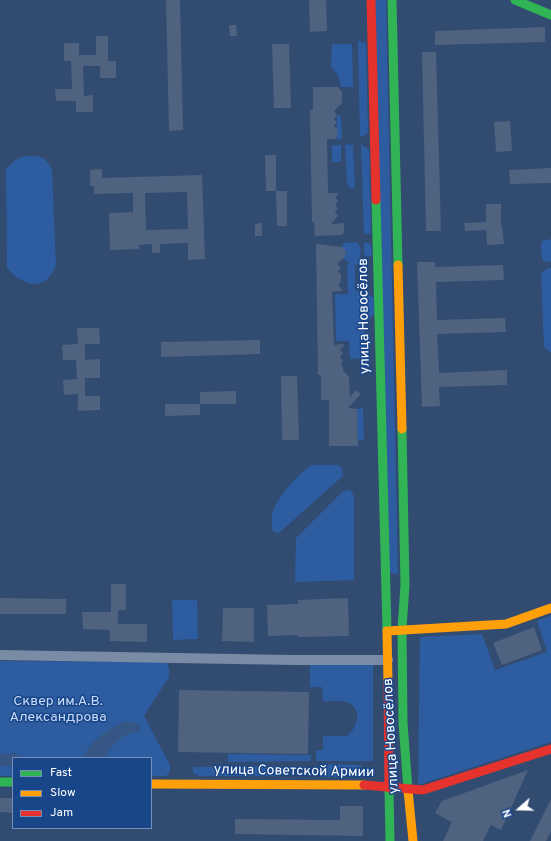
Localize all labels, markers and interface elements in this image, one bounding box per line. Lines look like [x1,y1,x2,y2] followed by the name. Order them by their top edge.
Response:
[356,258,374,374] street label: улица Новосёлов
[381,678,403,794] street label: улица Новосёлов
[9,694,107,726] park label: Сквер им.А.В. Александрова
[12,757,152,829] legend
[214,762,374,782] street label: улица Советской Армии
[50,765,72,781] text: Fast
[50,785,76,801] text: Slow
[499,789,539,829] north arrow
[50,805,73,821] text: Jam
[500,807,516,819] text: N

